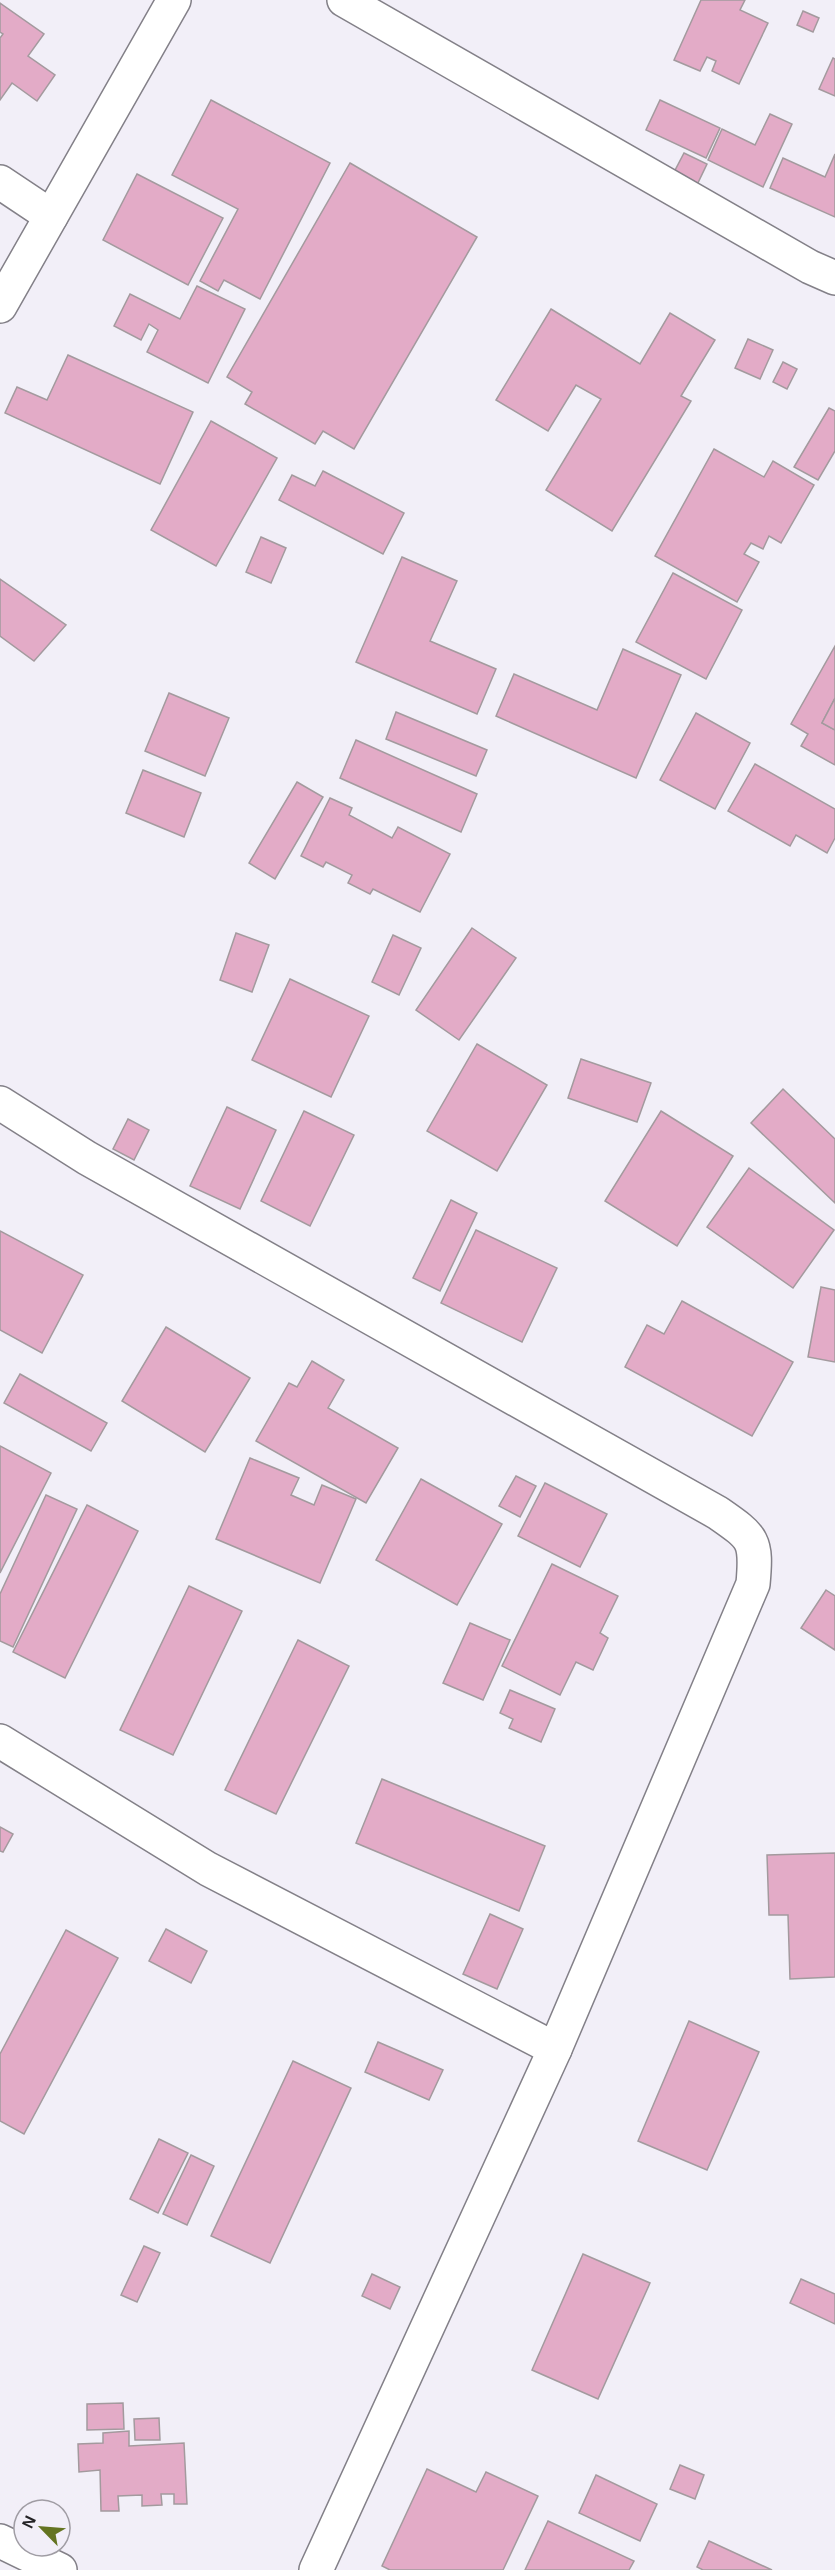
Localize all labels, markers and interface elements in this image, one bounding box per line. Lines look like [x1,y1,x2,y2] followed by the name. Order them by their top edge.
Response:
[12,2498,72,2558] north arrow
[19,2513,39,2531] text: N

